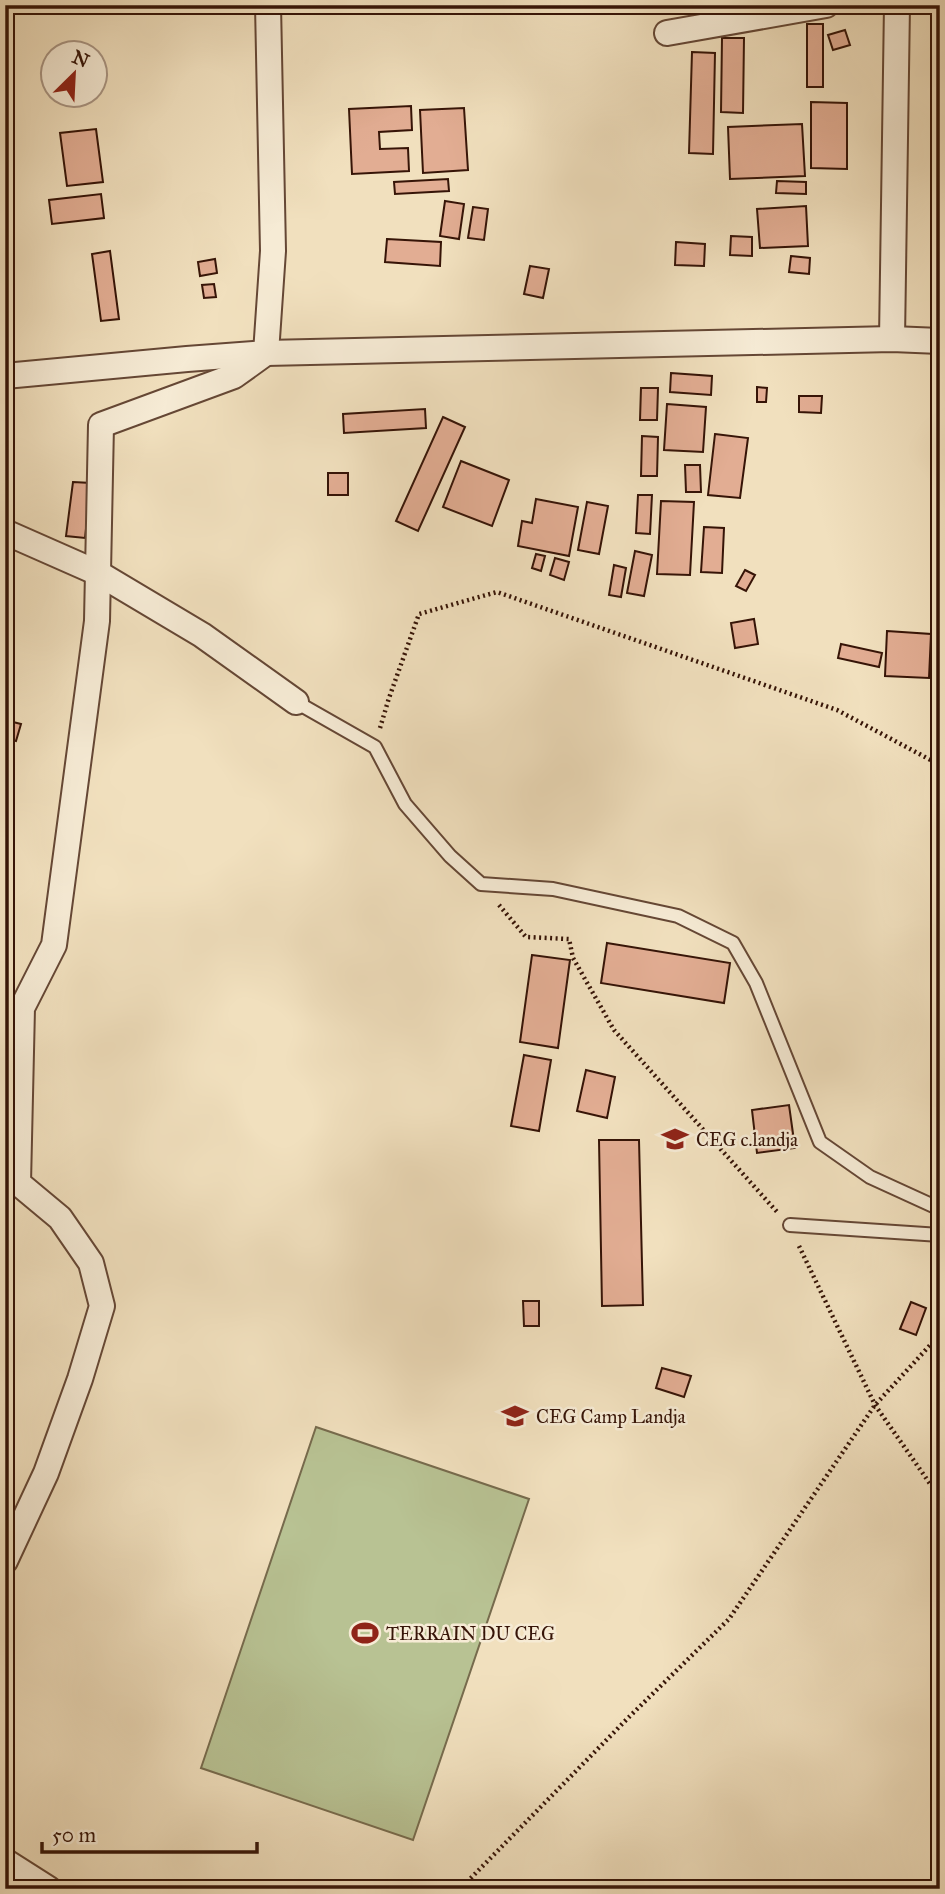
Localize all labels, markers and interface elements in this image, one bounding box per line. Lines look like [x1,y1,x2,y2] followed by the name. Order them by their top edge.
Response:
[38,38,108,108] north arrow
[69,45,93,73] text: N
[660,1124,690,1154] school or university icon: CEG c.landja
[696,1128,799,1151] place label: CEG c.landja
[500,1401,530,1431] school or university icon: CEG Camp Landja
[536,1405,687,1428] place label: CEG Camp Landja
[350,1618,380,1648] sports icon: TERRAIN DU CEG
[386,1622,555,1645] place label: TERRAIN DU CEG
[42,1810,257,1854] scale bar
[52,1822,97,1848] text: 50 m

